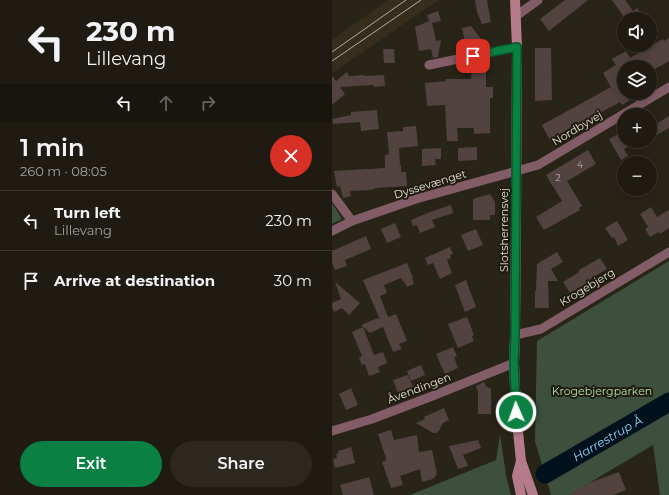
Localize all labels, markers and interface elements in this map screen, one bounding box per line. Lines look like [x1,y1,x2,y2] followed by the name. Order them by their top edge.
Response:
[617,12,657,196] map controls
[617,12,657,52] button: sound
[86,14,175,48] text: 230 m
[20,16,72,68] icon: left
[456,39,490,73] pin
[462,45,484,67] icon: arrive
[86,48,166,70] text: Lillevang
[617,60,657,100] button: layers
[113,92,135,114] icon: left
[155,92,177,114] icon: ahead
[197,92,219,114] icon: right
[549,108,605,148] street label: Nordbyvej
[617,108,657,148] button: +
[20,133,84,162] text: 1 min
[270,135,312,177] button: close
[617,156,657,196] button: −
[577,159,583,170] house number: 4
[20,163,107,179] text: 260 m · 08:05
[392,166,468,202] street label: Dyssevænget
[555,172,561,183] house number: 2
[497,188,511,272] street label: Slotsherrensvej
[54,203,121,222] text: Turn left
[20,210,42,232] icon: left
[265,211,312,230] text: 230 m
[54,222,112,238] text: Lillevang
[557,265,617,309] street label: Krogebjerg
[20,270,42,292] icon: arrive
[54,271,215,290] text: Arrive at destination
[274,271,312,290] text: 30 m
[385,369,453,407] street label: Åvendingen
[552,384,652,398] park label: Krogebjergparken
[495,391,537,433] position arrow
[570,412,645,464] water label: Harrestrup Å
[20,441,162,487] button: Exit
[170,441,312,487] button: Share

